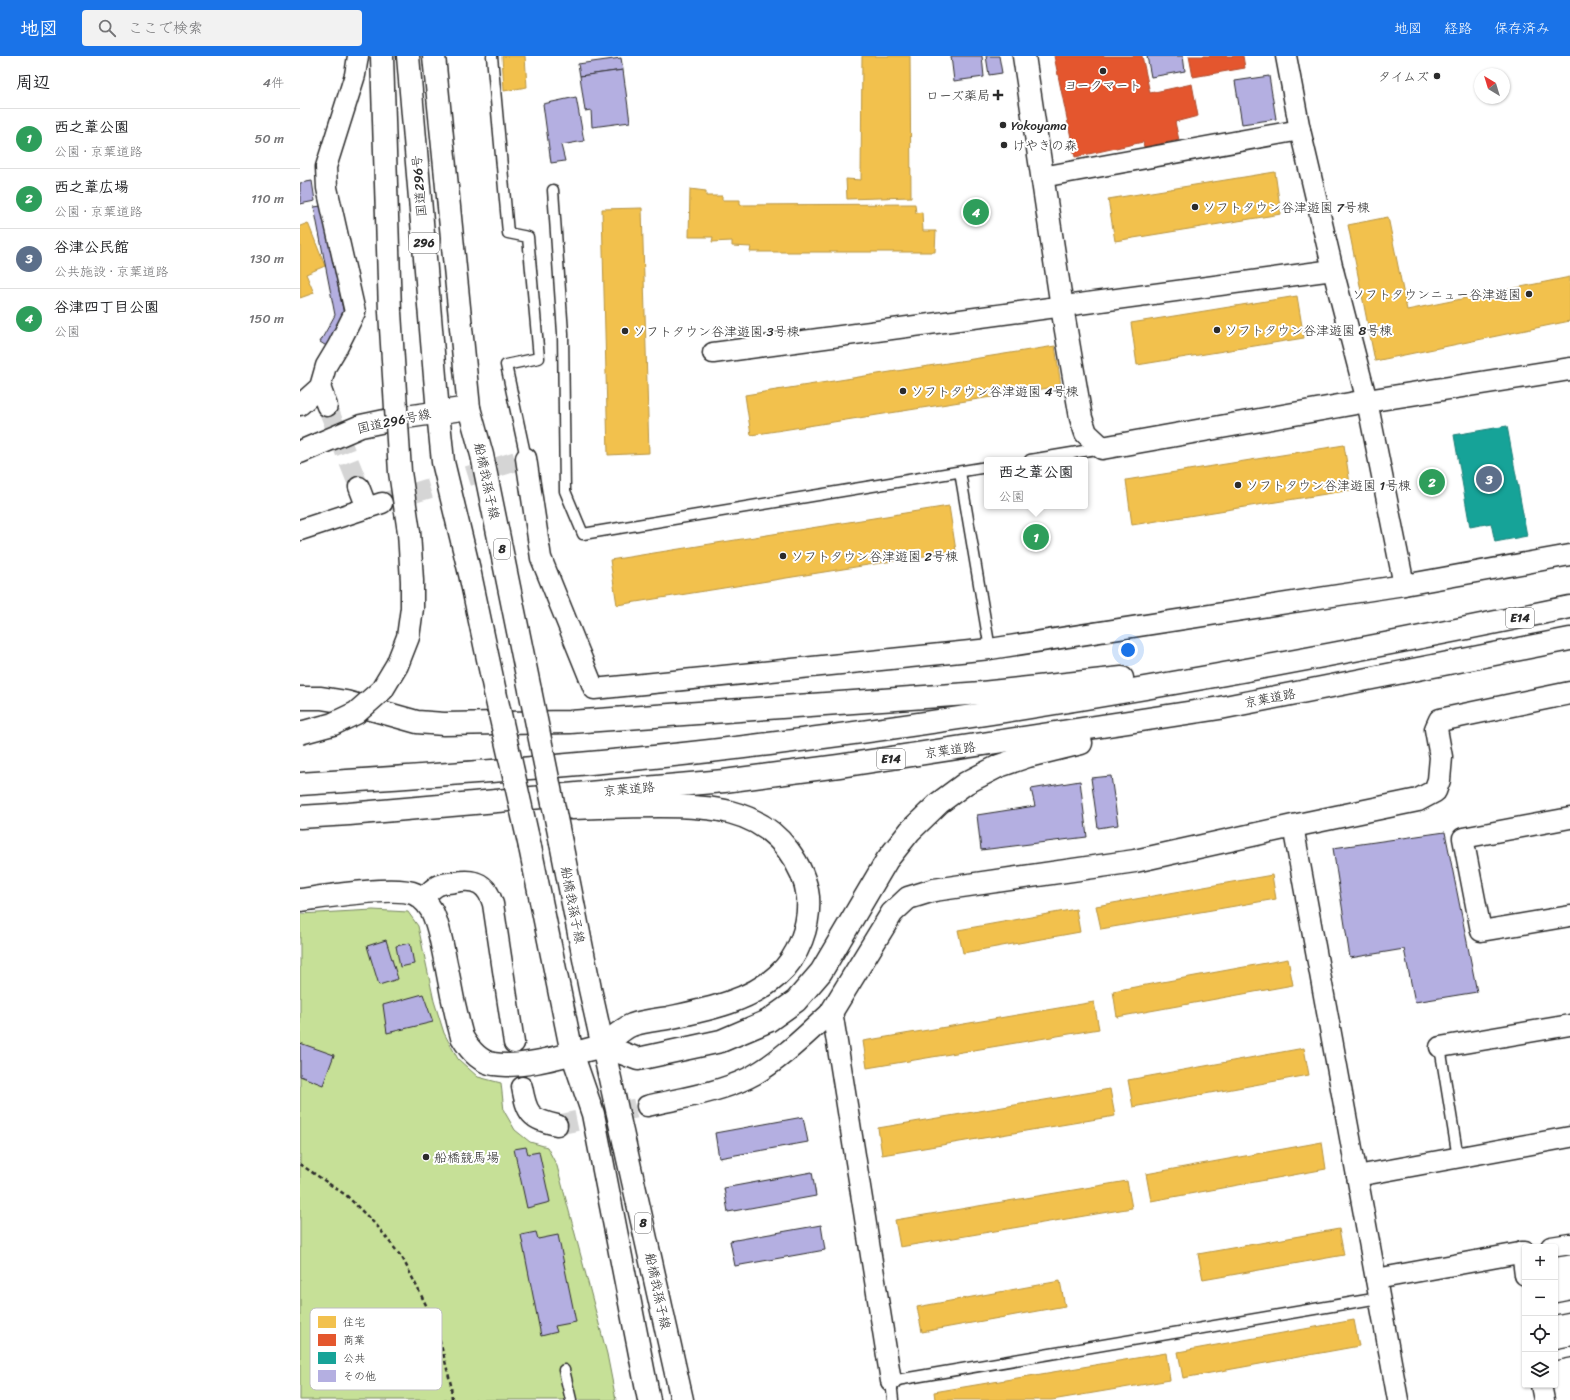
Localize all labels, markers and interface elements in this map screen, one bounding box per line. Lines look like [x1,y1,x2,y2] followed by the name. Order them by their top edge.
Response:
[82,10,362,46] search box
[20,12,58,45] text: 地図
[128,15,203,41] text: ここで検索
[1394,16,1422,41] text: 地図
[1444,16,1472,41] text: 経路
[1494,16,1550,41] text: 保存済み
[96,17,118,39] icon: search
[1378,65,1429,88] place label: タイムズ
[1098,66,1108,76] marker: ヨークマート
[16,67,50,97] text: 周辺
[1474,68,1510,104] north arrow
[263,71,284,94] text: 4件
[1432,71,1442,81] marker: タイムズ
[1064,74,1142,97] place label: ヨークマート
[926,84,990,107] place label: ローズ薬局
[993,90,1003,100] marker: ローズ薬局
[54,114,129,140] text: 西之葦公園
[1011,114,1067,137] place label: Yokoyama
[998,120,1008,130] marker: Yokoyama
[26,127,32,150] text: 1
[254,127,284,150] text: 50 m
[1012,134,1077,157] place label: けやきの森
[54,140,142,163] text: 公園 · 京葉道路
[999,140,1009,150] marker: けやきの森
[405,154,433,218] street label: 国道296号
[54,174,129,200] text: 西之葦広場
[25,187,33,210] text: 2
[251,187,284,210] text: 110 m
[1203,196,1370,219] place label: ソフトタウン谷津遊園 7号棟
[963,197,989,227] pin: 4
[54,200,142,223] text: 公園 · 京葉道路
[1190,202,1200,212] marker: ソフトタウン谷津遊園 7号棟
[409,233,439,253] road number: 296
[54,234,129,260] text: 谷津公民館
[25,247,33,270] text: 3
[250,247,284,270] text: 130 m
[54,260,168,283] text: 公共施設 · 京葉道路
[1352,283,1521,306] place label: ソフトタウンニュー谷津遊園
[1524,289,1534,299] marker: ソフトタウンニュー谷津遊園
[54,294,159,320] text: 谷津四丁目公園
[25,307,33,330] text: 4
[249,307,284,330] text: 150 m
[1225,319,1392,342] place label: ソフトタウン谷津遊園 8号棟
[54,320,80,343] text: 公園
[633,320,800,343] place label: ソフトタウン谷津遊園 3号棟
[1212,325,1222,335] marker: ソフトタウン谷津遊園 8号棟
[620,326,630,336] marker: ソフトタウン谷津遊園 3号棟
[911,380,1079,403] place label: ソフトタウン谷津遊園 4号棟
[898,386,908,396] marker: ソフトタウン谷津遊園 4号棟
[355,402,434,440] street label: 国道296号線
[468,440,507,523] street label: 船橋我孫子線
[984,457,1088,509] popup
[998,459,1074,485] text: 西之葦公園
[1476,464,1502,494] pin: 3
[1419,467,1445,497] pin: 2
[1246,474,1411,497] place label: ソフトタウン谷津遊園 1号棟
[1233,480,1243,490] marker: ソフトタウン谷津遊園 1号棟
[998,485,1025,508] text: 公園
[1023,522,1049,552] pin: 1
[494,539,510,559] road number: 8
[791,545,958,568] place label: ソフトタウン谷津遊園 2号棟
[778,551,788,561] marker: ソフトタウン谷津遊園 2号棟
[1506,608,1534,628] road number: E14
[1118,640,1138,660] your location
[1242,682,1298,714] street label: 京葉道路
[923,735,977,765] street label: 京葉道路
[877,749,905,769] road number: E14
[602,775,656,803] street label: 京葉道路
[554,865,592,946] street label: 船橋我孫子線
[434,1146,499,1169] place label: 船橋競馬場
[421,1152,431,1162] marker: 船橋競馬場
[635,1213,651,1233] road number: 8
[1522,1244,1558,1388] map controls
[1522,1244,1558,1280] button: +
[639,1250,678,1333] street label: 船橋我孫子線
[1522,1280,1558,1316] button: −
[310,1308,442,1390] legend
[343,1313,365,1332] text: 住宅
[1522,1316,1558,1352] button: locate
[343,1331,365,1350] text: 商業
[343,1349,365,1368] text: 公共
[1522,1352,1558,1388] button: layers
[343,1367,376,1386] text: その他

